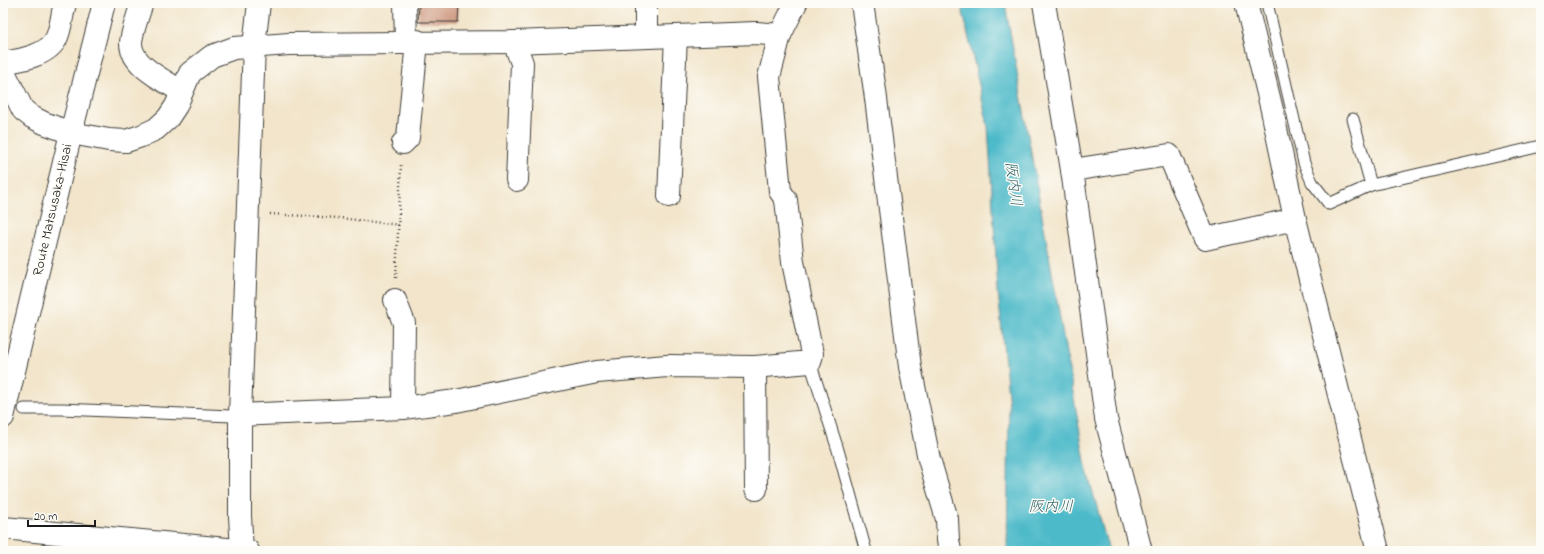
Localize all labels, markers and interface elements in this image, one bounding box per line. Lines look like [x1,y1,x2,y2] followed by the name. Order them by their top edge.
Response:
[28,142,78,278] street label: Route Matsusaka-Hisai
[999,160,1027,208] water label: 阪内川
[1028,496,1074,518] water label: 阪内川
[28,502,95,528] scale bar
[34,508,57,526] text: 20 m

